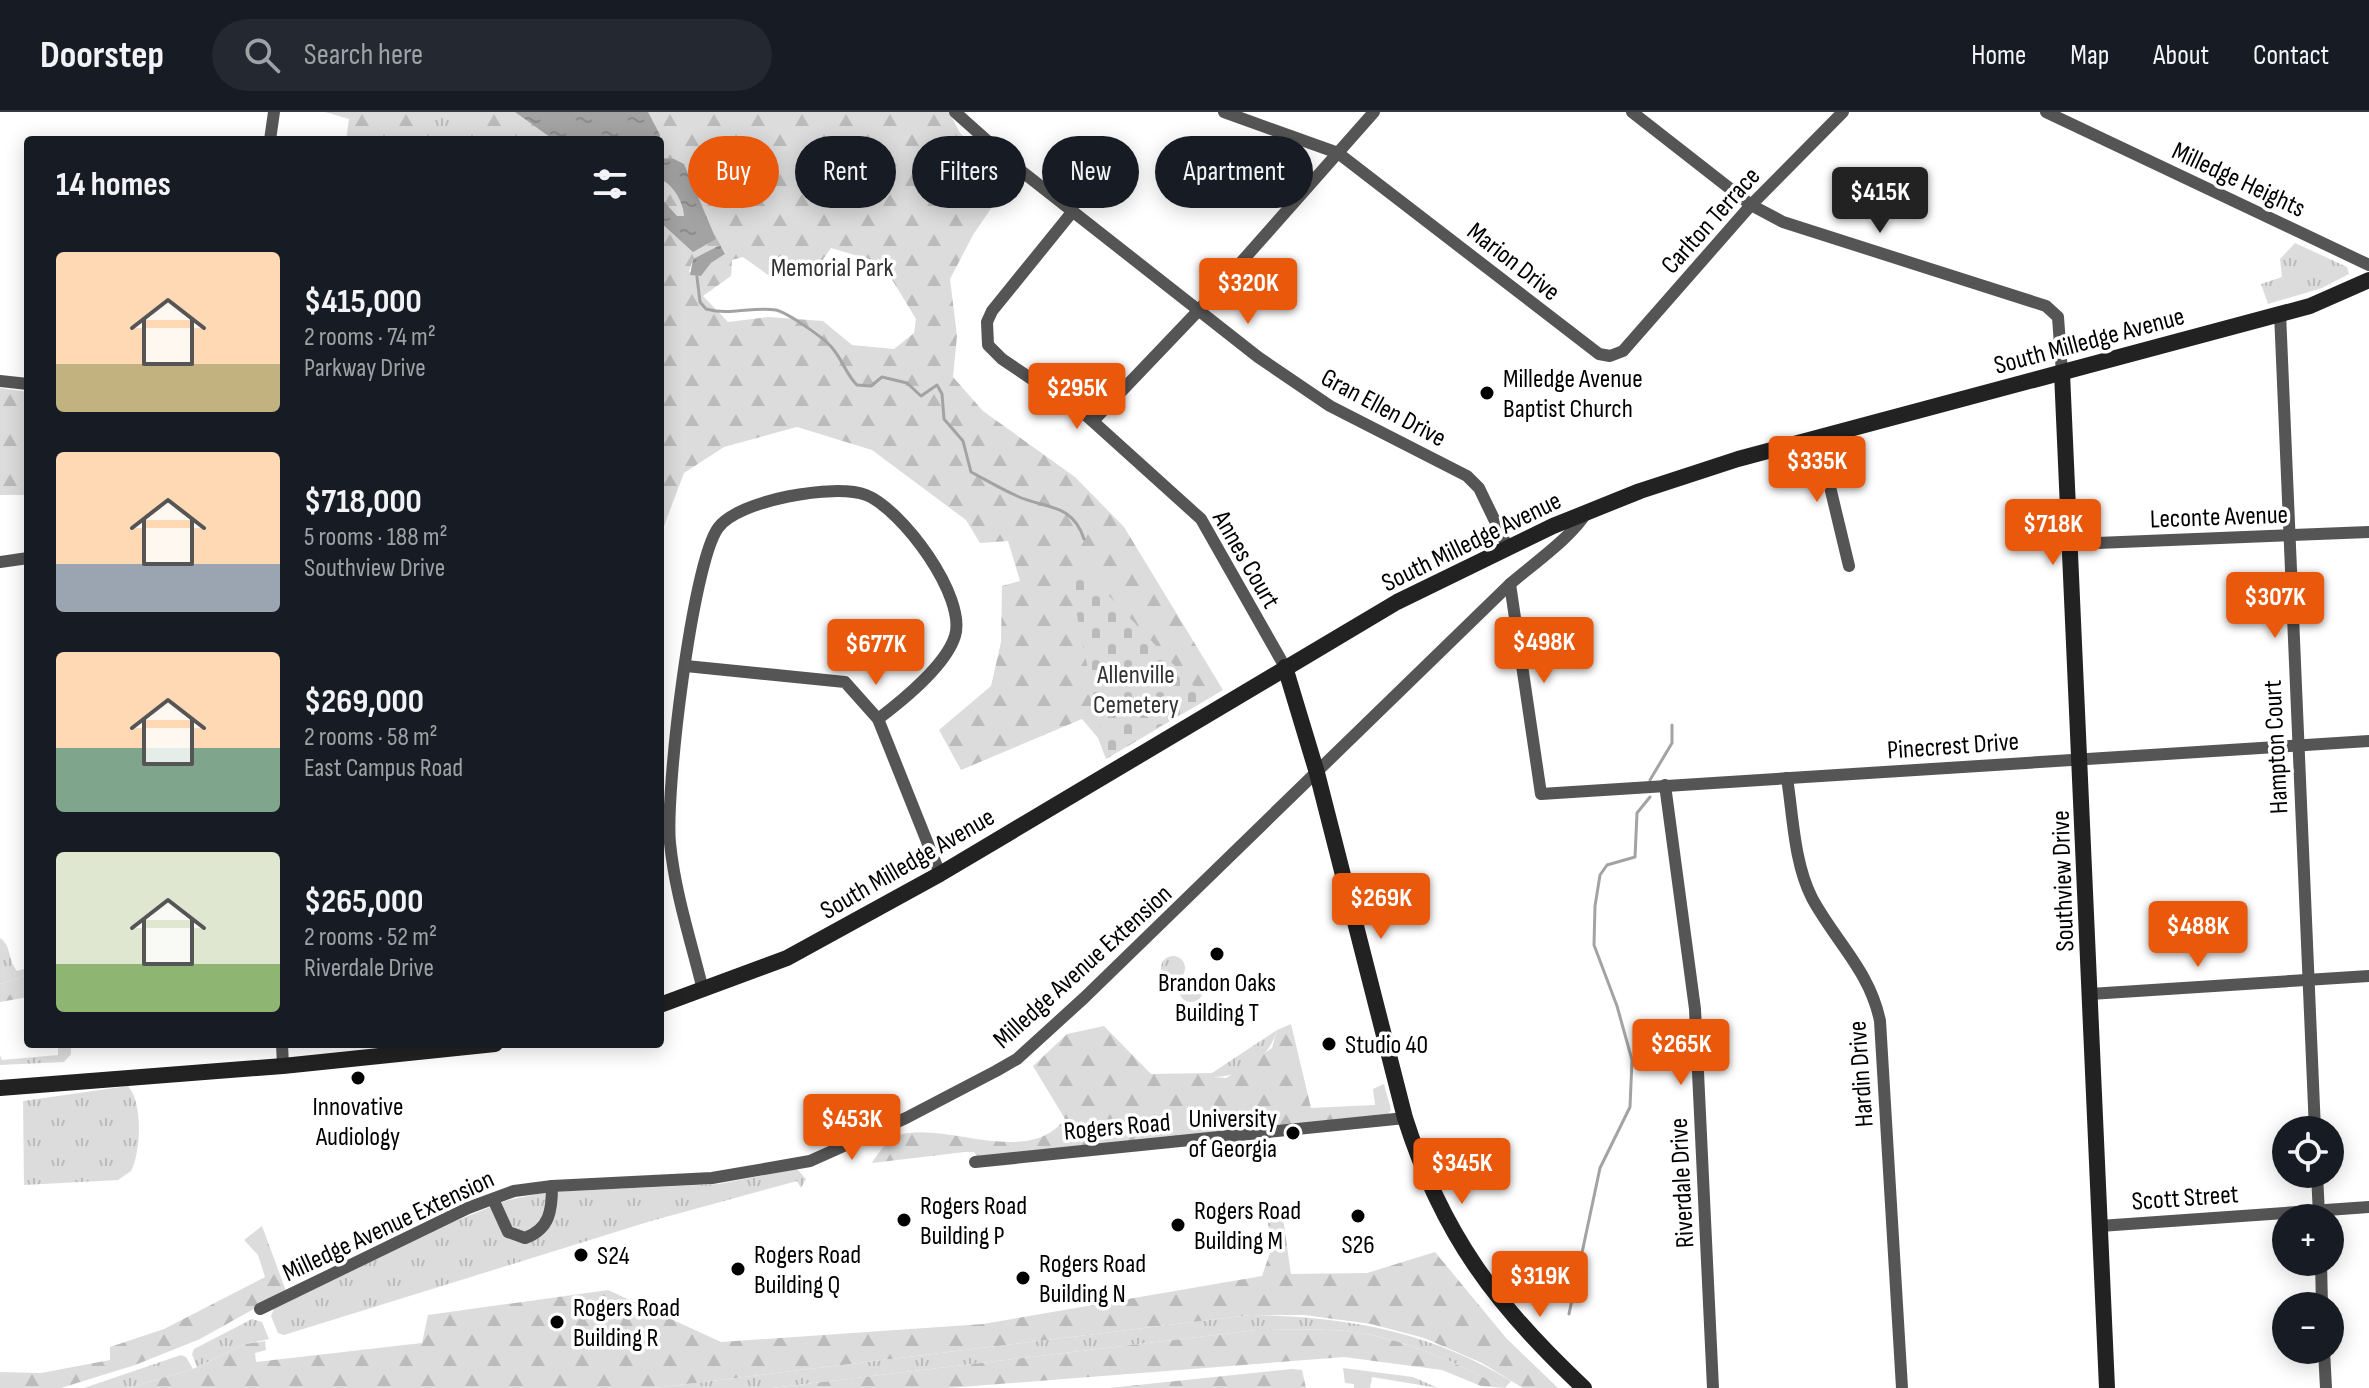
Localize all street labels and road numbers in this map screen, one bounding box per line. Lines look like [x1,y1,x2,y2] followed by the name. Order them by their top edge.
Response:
[2167,136,2310,225] street label: Milledge Heights
[1655,161,1767,281] street label: Carlton Terrace
[1461,216,1566,308] street label: Marion Drive
[1991,301,2188,382] street label: South Milledge Avenue
[1316,363,1451,454] street label: Gran Ellen Drive
[1377,486,1566,599] street label: South Milledge Avenue
[2150,500,2289,535] street label: Leconte Avenue
[1205,505,1286,614] street label: Annes Court
[2258,679,2295,815] street label: Hampton Court
[1886,726,2020,767] street label: Pinecrest Drive
[815,802,1000,927] street label: South Milledge Avenue
[2046,810,2081,952] street label: Southview Drive
[987,879,1179,1055] street label: Milledge Avenue Extension
[1842,1020,1881,1128] street label: Hardin Drive
[1062,1107,1172,1148] street label: Rogers Road
[1664,1117,1701,1249] street label: Riverdale Drive
[278,1164,499,1289] street label: Milledge Avenue Extension
[2131,1179,2240,1218] street label: Scott Street

